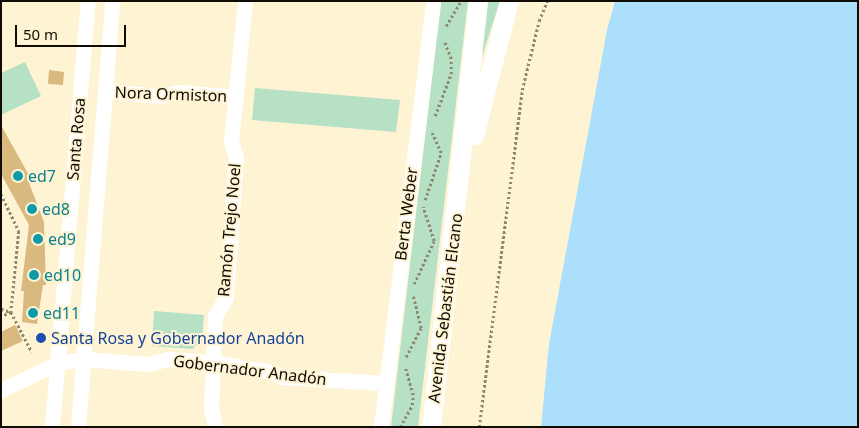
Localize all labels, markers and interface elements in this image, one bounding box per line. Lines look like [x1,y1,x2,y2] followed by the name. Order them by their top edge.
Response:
[18,15,129,47] scale bar
[23,24,58,44] text: 50 m
[114,82,228,106] street label: Nora Ormiston
[63,97,89,181] street label: Santa Rosa
[214,162,244,298] street label: Ramón Trejo Noel
[28,166,56,186] place label: ed7
[391,166,421,262] street label: Berta Weber
[12,170,24,182] marker: ed7
[42,199,70,219] place label: ed8
[26,203,38,215] marker: ed8
[424,212,466,404] street label: Avenida Sebastián Elcano
[48,229,76,249] place label: ed9
[32,233,44,245] marker: ed9
[44,265,81,285] place label: ed10
[28,269,40,281] marker: ed10
[43,303,80,323] place label: ed11
[27,307,39,319] marker: ed11
[51,328,305,348] place label: Santa Rosa y Gobernador Anadón
[35,332,47,344] marker: Santa Rosa y Gobernador Anadón
[172,351,328,389] street label: Gobernador Anadón

